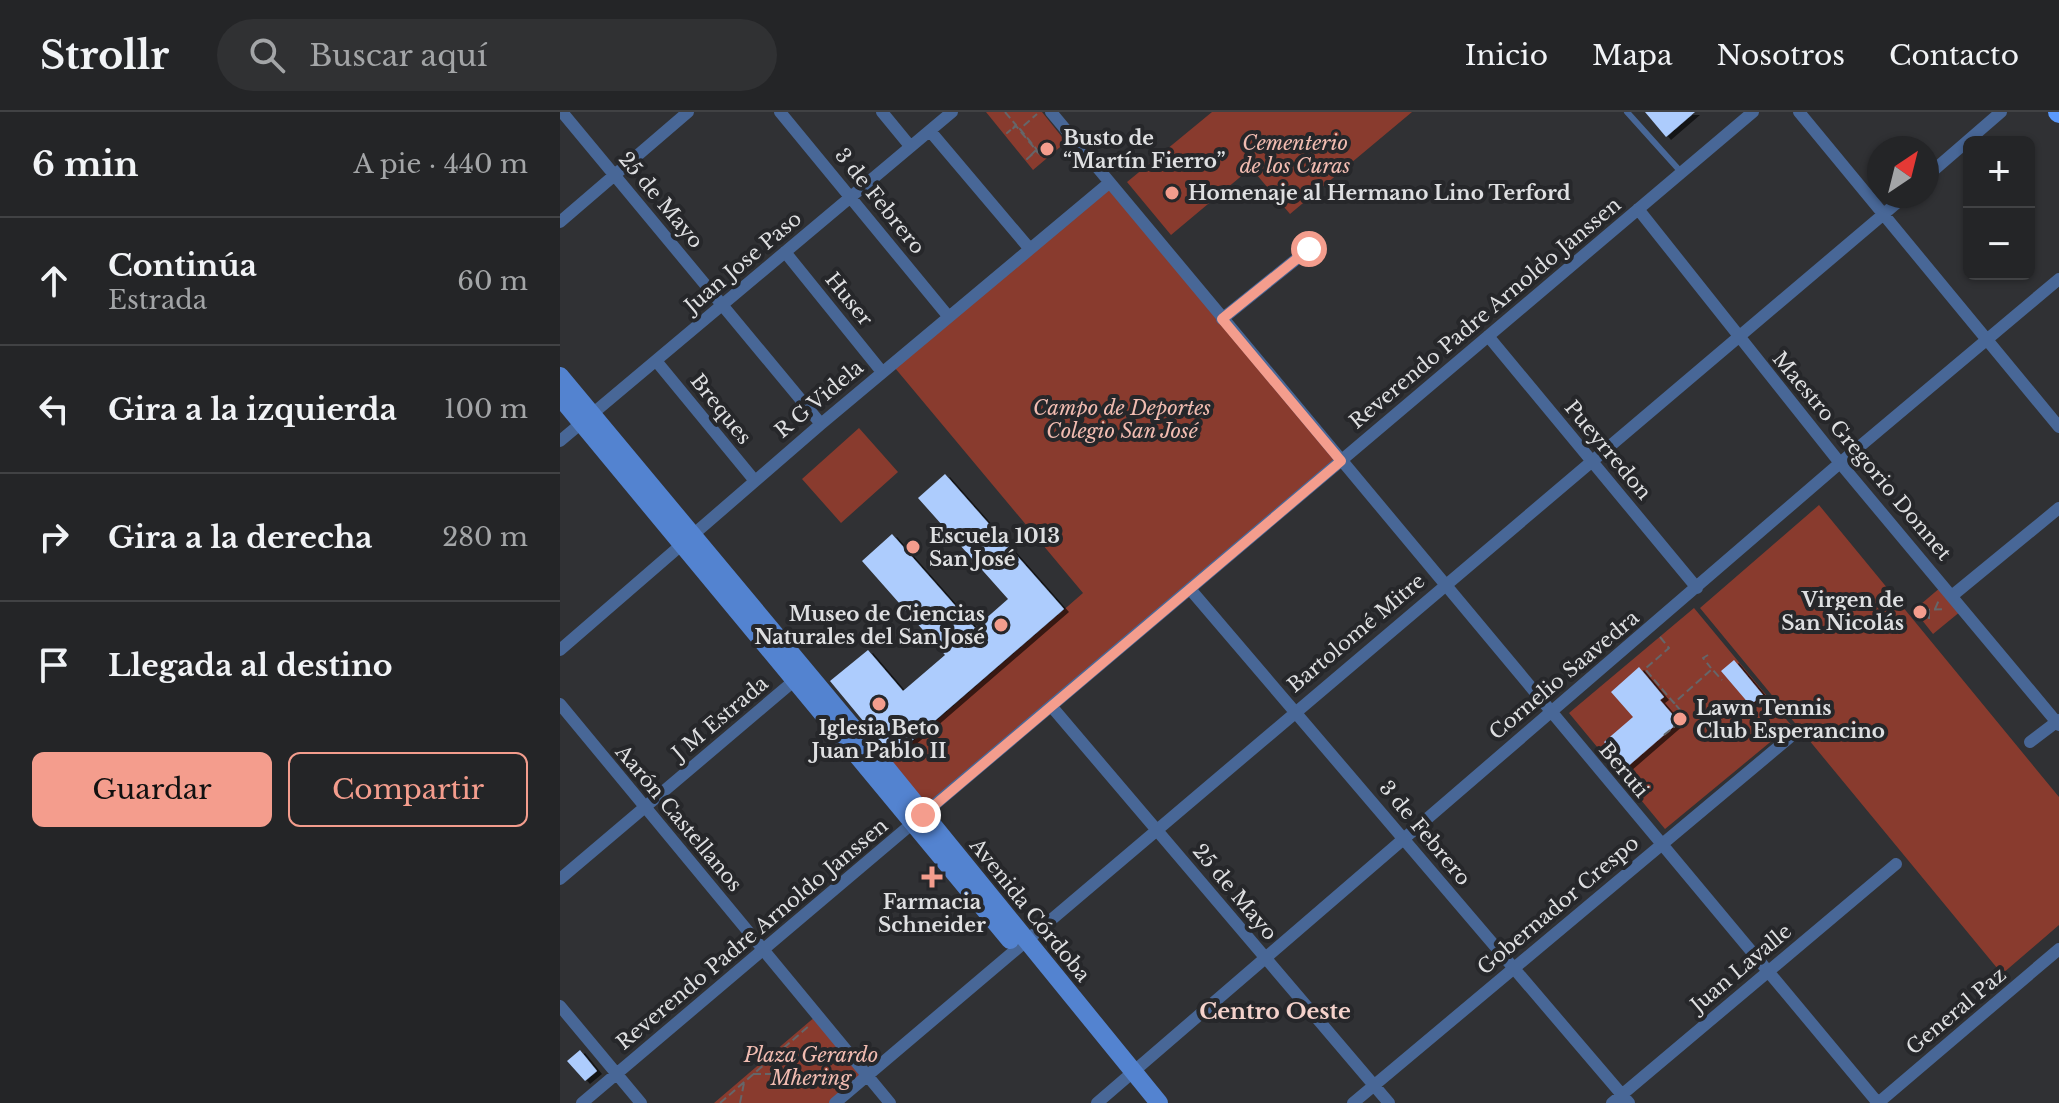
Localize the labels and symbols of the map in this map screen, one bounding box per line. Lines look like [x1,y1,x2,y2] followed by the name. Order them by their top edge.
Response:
[1063,126,1225,173] place label: Busto de “Martín Fierro”
[1240,131,1351,178] park label: Cementerio de los Curas
[1867,136,1939,208] north arrow
[1038,140,1056,158] marker: Busto de “Martín Fierro”
[830,143,930,259] street label: 3 de Febrero
[614,147,708,253] street label: 25 de Mayo
[1188,181,1571,205] place label: Homenaje al Hermano Lino Terford
[1163,184,1181,202] marker: Homenaje al Hermano Lino Terford
[1344,192,1626,434] street label: Reverendo Padre Arnoldo Janssen
[677,206,806,320] street label: Juan Jose Paso
[1291,231,1327,267] route start
[820,268,878,331] street label: Huser
[1768,347,1957,565] street label: Maestro Gregorio Donnet
[770,355,869,443] street label: R G Videla
[686,369,756,449] street label: Breques
[1033,396,1211,443] park label: Campo de Deportes Colegio San José
[1560,396,1656,505] street label: Pueyrredon
[929,524,1060,571] place label: Escuela 1013 San José
[904,538,922,556] marker: Escuela 1013 San José
[1282,569,1430,697] street label: Bartolomé Mitre
[1781,588,1904,635] place label: Virgen de San Nicolás
[754,602,985,649] place label: Museo de Ciencias Naturales del San José
[1911,603,1929,621] marker: Virgen de San Nicolás
[1484,605,1644,745] street label: Cornelio Saavedra
[992,616,1010,634] marker: Museo de Ciencias Naturales del San José
[665,670,773,767] street label: J M Estrada
[870,695,888,713] marker: Iglesia Beto Juan Pablo II
[1696,696,1885,743] place label: Lawn Tennis Club Esperancino
[1671,710,1689,728] marker: Lawn Tennis Club Esperancino
[807,716,947,763] place label: Iglesia Beto Juan Pablo II
[1594,738,1654,802] street label: Beruti
[610,739,747,896] street label: Aarón Castellanos
[1374,776,1476,890] street label: 3 de Febrero
[905,797,941,833] route end
[611,813,893,1055] street label: Reverendo Padre Arnoldo Janssen
[1472,830,1644,980] street label: Gobernador Crespo
[964,833,1096,987] street label: Avenida Córdoba
[1188,839,1282,945] street label: 25 de Mayo
[923,868,941,886] marker: Farmacia Schneider
[878,890,986,937] place label: Farmacia Schneider
[1683,919,1796,1019] street label: Juan Lavalle
[1901,962,2011,1060] street label: General Paz
[1199,998,1351,1025] district label: Centro Oeste
[743,1043,878,1090] park label: Plaza Gerardo Mhering

